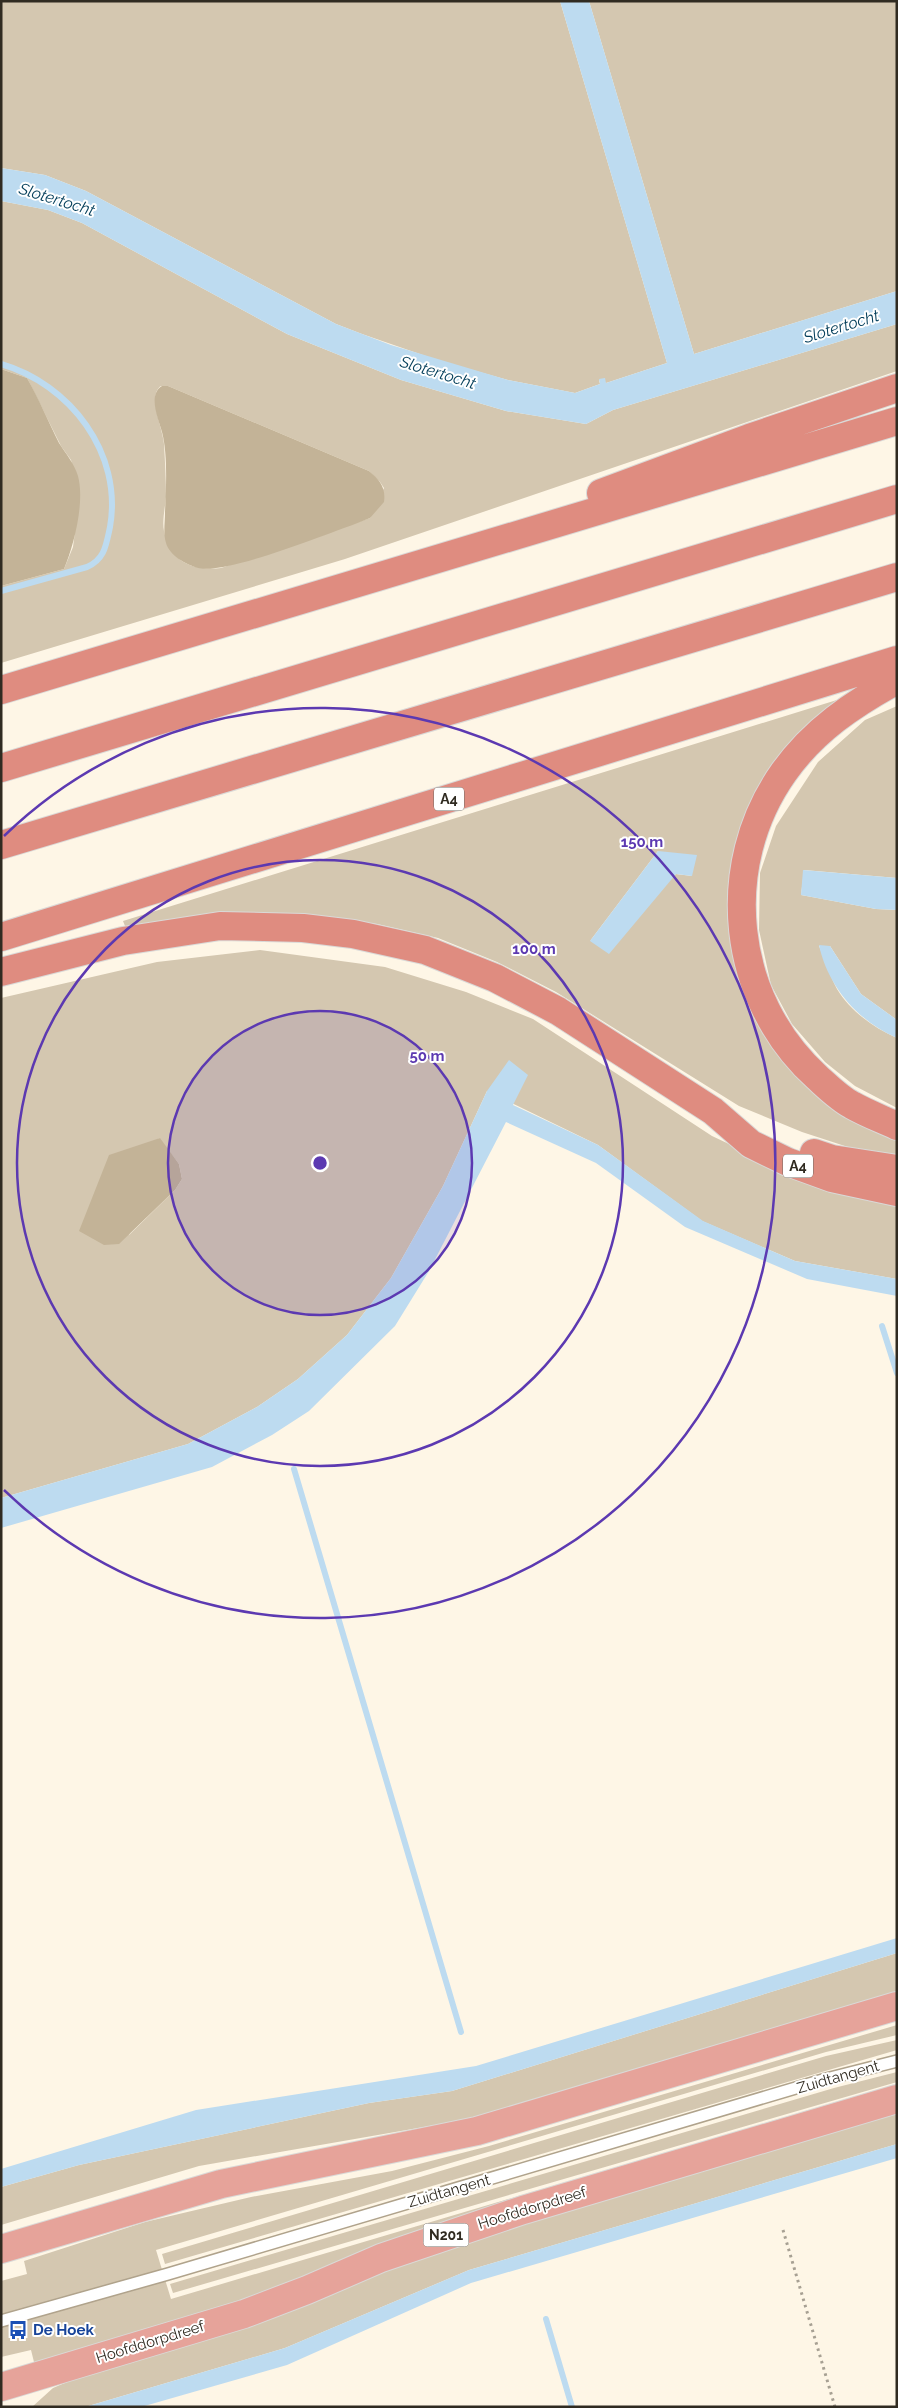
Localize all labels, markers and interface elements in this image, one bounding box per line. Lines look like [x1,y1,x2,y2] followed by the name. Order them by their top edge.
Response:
[16,179,98,220] water label: Slotertocht
[800,306,882,347] water label: Slotertocht
[397,352,479,393] water label: Slotertocht
[434,788,464,811] road number: A4
[621,833,663,851] text: 150 m
[512,940,556,958] text: 100 m
[409,1047,445,1065] text: 50 m
[311,1154,329,1172] centre of rings
[783,1154,813,1178] road number: A4
[795,2057,881,2097] street label: Zuidtangent
[406,2171,492,2211] street label: Zuidtangent
[476,2183,589,2233] street label: Hoofddorpdreef
[424,2224,468,2246] road number: N201
[94,2317,207,2367] street label: Hoofddorpdreef
[7,2319,29,2341] bus stop icon: De Hoek
[33,2321,94,2339] place label: De Hoek

